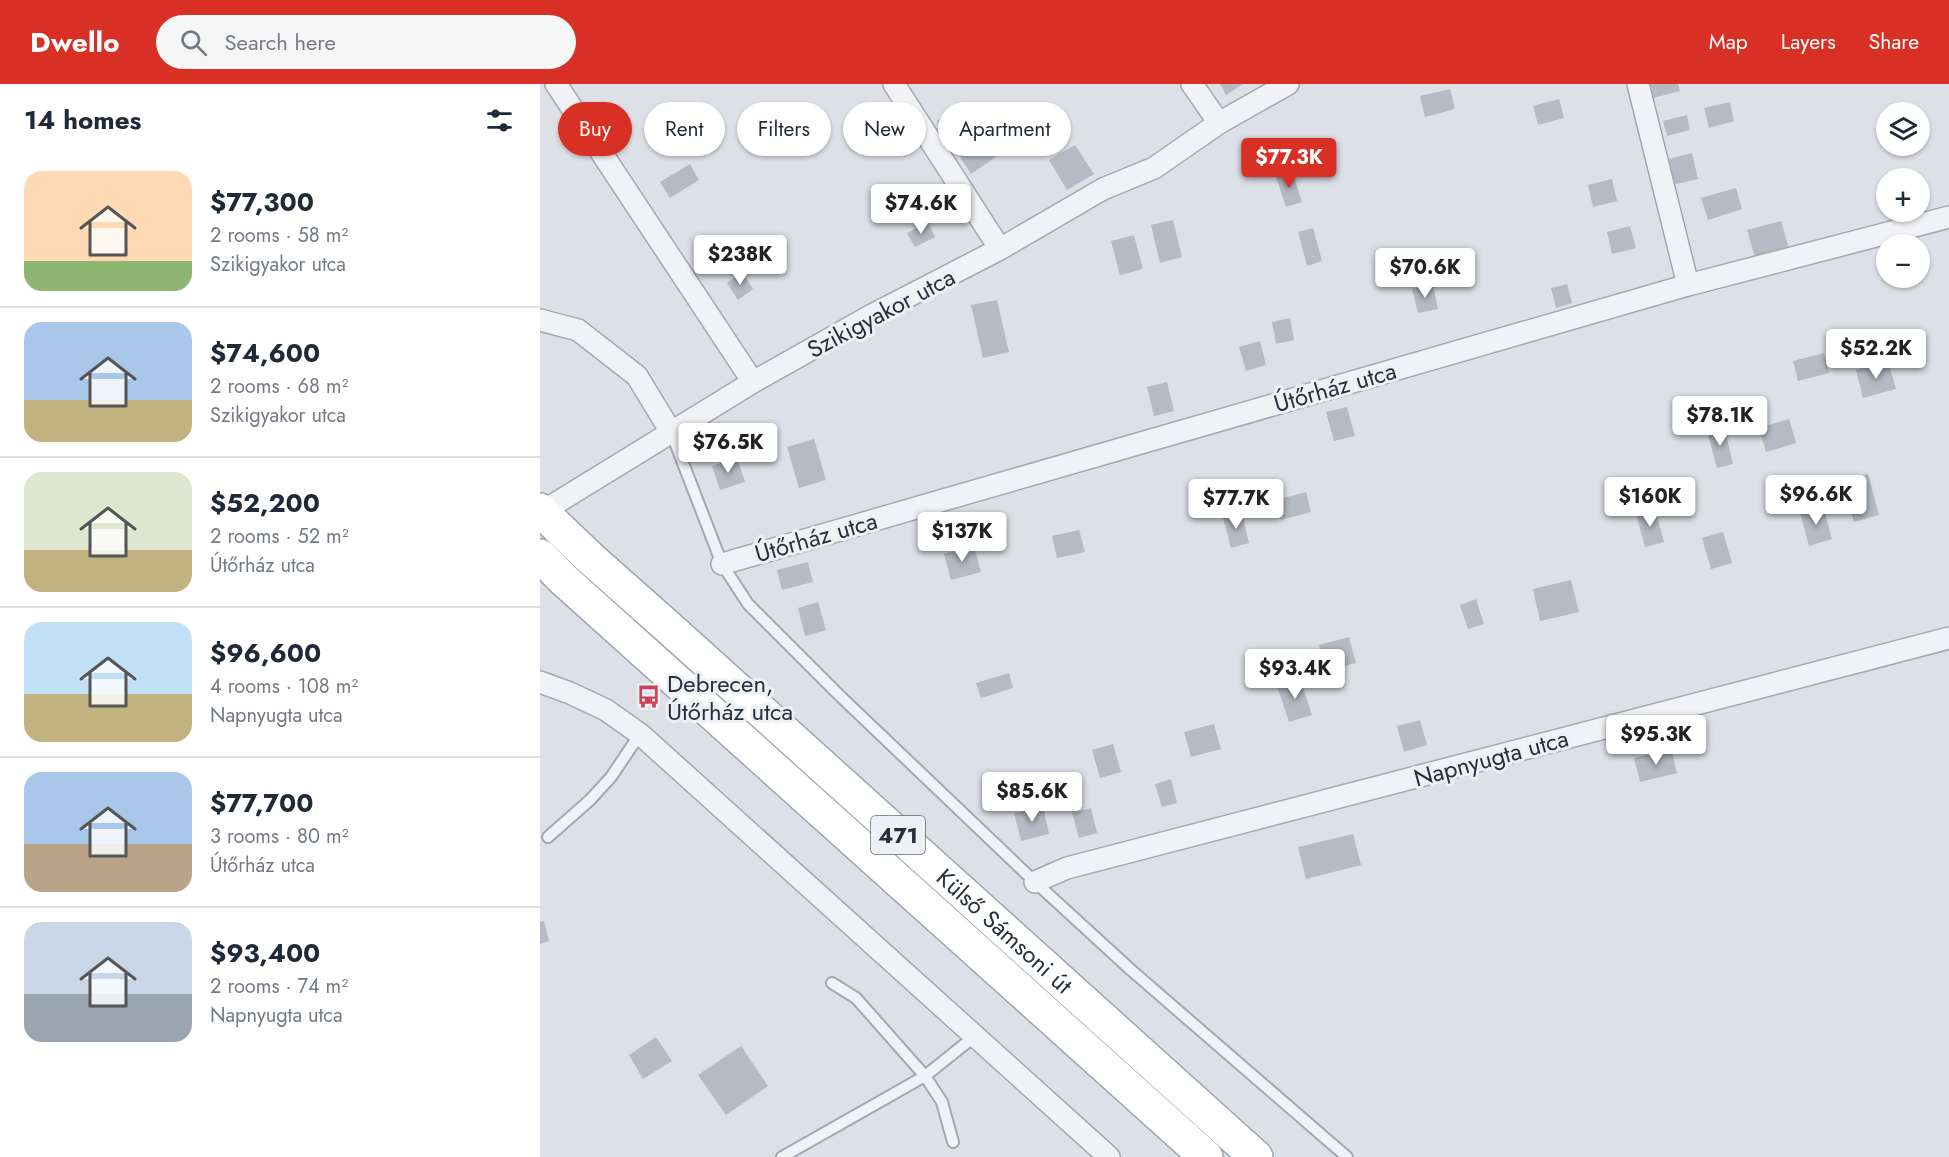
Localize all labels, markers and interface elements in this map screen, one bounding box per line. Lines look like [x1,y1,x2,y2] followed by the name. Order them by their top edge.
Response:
[156,15,576,69] search box
[30,22,120,63] text: Dwello
[177,26,210,59] icon: search
[225,26,336,58] text: Search here
[1709,27,1748,57] text: Map
[1781,27,1836,57] text: Layers
[1869,27,1919,57] text: Share
[24,101,141,139] text: 14 homes
[558,102,632,156] chip: Buy
[644,102,725,156] chip: Rent
[737,102,831,156] chip: Filters
[843,102,926,156] chip: New
[938,102,1071,156] chip: Apartment
[1876,102,1930,288] map controls
[1876,102,1930,156] button: layers
[483,104,516,137] icon: filters
[1240,138,1338,189] pin: $77.3K
[1255,143,1323,172] text: $77.3K
[1876,168,1930,222] button: +
[210,183,314,221] text: $77,300
[872,184,970,235] pin: $74.6K
[885,189,957,218] text: $74.6K
[72,195,144,267] icon: home
[210,221,348,250] text: 2 rooms · 58 m²
[1876,234,1930,288] button: −
[698,235,782,286] pin: $238K
[708,240,772,269] text: $238K
[1376,248,1474,299] pin: $70.6K
[210,250,346,279] text: Szikigyakor utca
[1389,253,1461,282] text: $70.6K
[801,259,961,367] street label: Szikigyakor utca
[1827,329,1925,380] pin: $52.2K
[210,334,320,372] text: $74,600
[1840,334,1912,363] text: $52.2K
[72,346,144,418] icon: home
[1270,353,1400,421] street label: Útőrház utca
[210,372,348,401] text: 2 rooms · 68 m²
[1671,396,1769,447] pin: $78.1K
[210,401,346,430] text: Szikigyakor utca
[1686,401,1754,430] text: $78.1K
[679,423,777,474] pin: $76.5K
[692,428,764,457] text: $76.5K
[1767,475,1865,526] pin: $96.6K
[1608,477,1692,528] pin: $160K
[1187,479,1285,530] pin: $77.7K
[1780,480,1853,509] text: $96.6K
[1618,482,1682,511] text: $160K
[210,484,320,522] text: $52,200
[1202,484,1270,513] text: $77.7K
[72,496,144,568] icon: home
[751,503,881,571] street label: Útőrház utca
[920,512,1004,563] pin: $137K
[932,517,992,546] text: $137K
[210,522,349,551] text: 2 rooms · 52 m²
[210,551,315,580] text: Útőrház utca
[210,634,321,672] text: $96,600
[72,646,144,718] icon: home
[1246,649,1344,700] pin: $93.4K
[1259,654,1331,683] text: $93.4K
[667,666,793,729] place label: Debrecen, Útőrház utca
[210,672,358,701] text: 4 rooms · 108 m²
[636,684,662,710] bus stop icon: Debrecen, Útőrház utca
[210,701,343,730] text: Napnyugta utca
[1607,715,1705,766] pin: $95.3K
[1620,720,1692,749] text: $95.3K
[1410,721,1572,795] street label: Napnyugta utca
[983,772,1081,823] pin: $85.6K
[996,777,1068,806] text: $85.6K
[210,784,313,822] text: $77,700
[72,796,144,868] icon: home
[871,816,925,854] road number: 471
[210,822,348,851] text: 3 rooms · 80 m²
[210,851,315,880] text: Útőrház utca
[929,860,1081,1002] street label: Külső Sámsoni út
[210,934,320,972] text: $93,400
[72,946,144,1018] icon: home
[210,972,348,1001] text: 2 rooms · 74 m²
[210,1001,343,1030] text: Napnyugta utca

